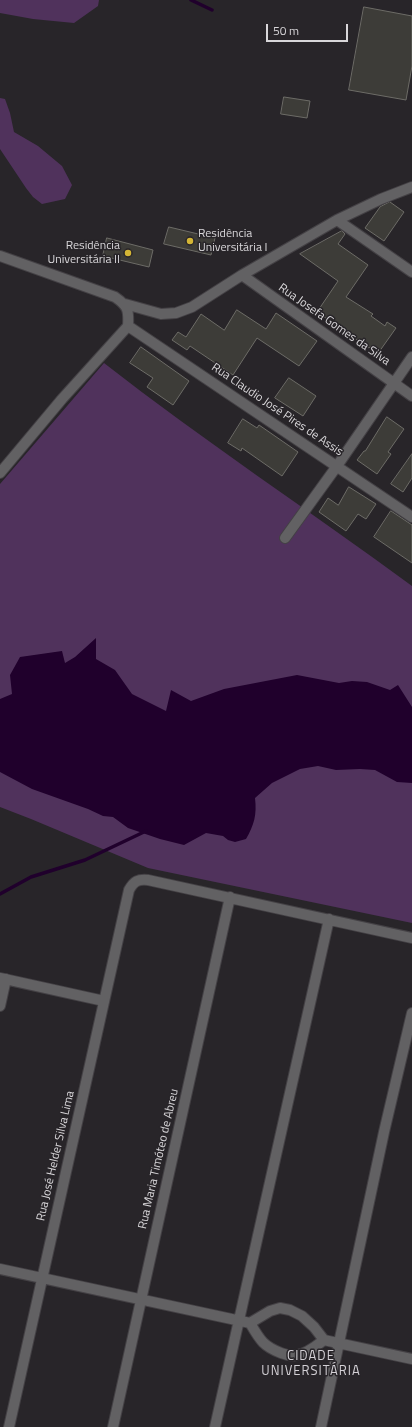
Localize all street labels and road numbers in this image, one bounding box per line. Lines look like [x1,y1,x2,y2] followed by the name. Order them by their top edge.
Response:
[275,281,393,369] street label: Rua Josefa Gomes da Silva
[208,361,346,459] street label: Rua Claudio José Pires de Assis
[136,1088,182,1230] street label: Rua Maria Timóteo de Abreu
[34,1090,78,1222] street label: Rua José Helder Silva Lima

